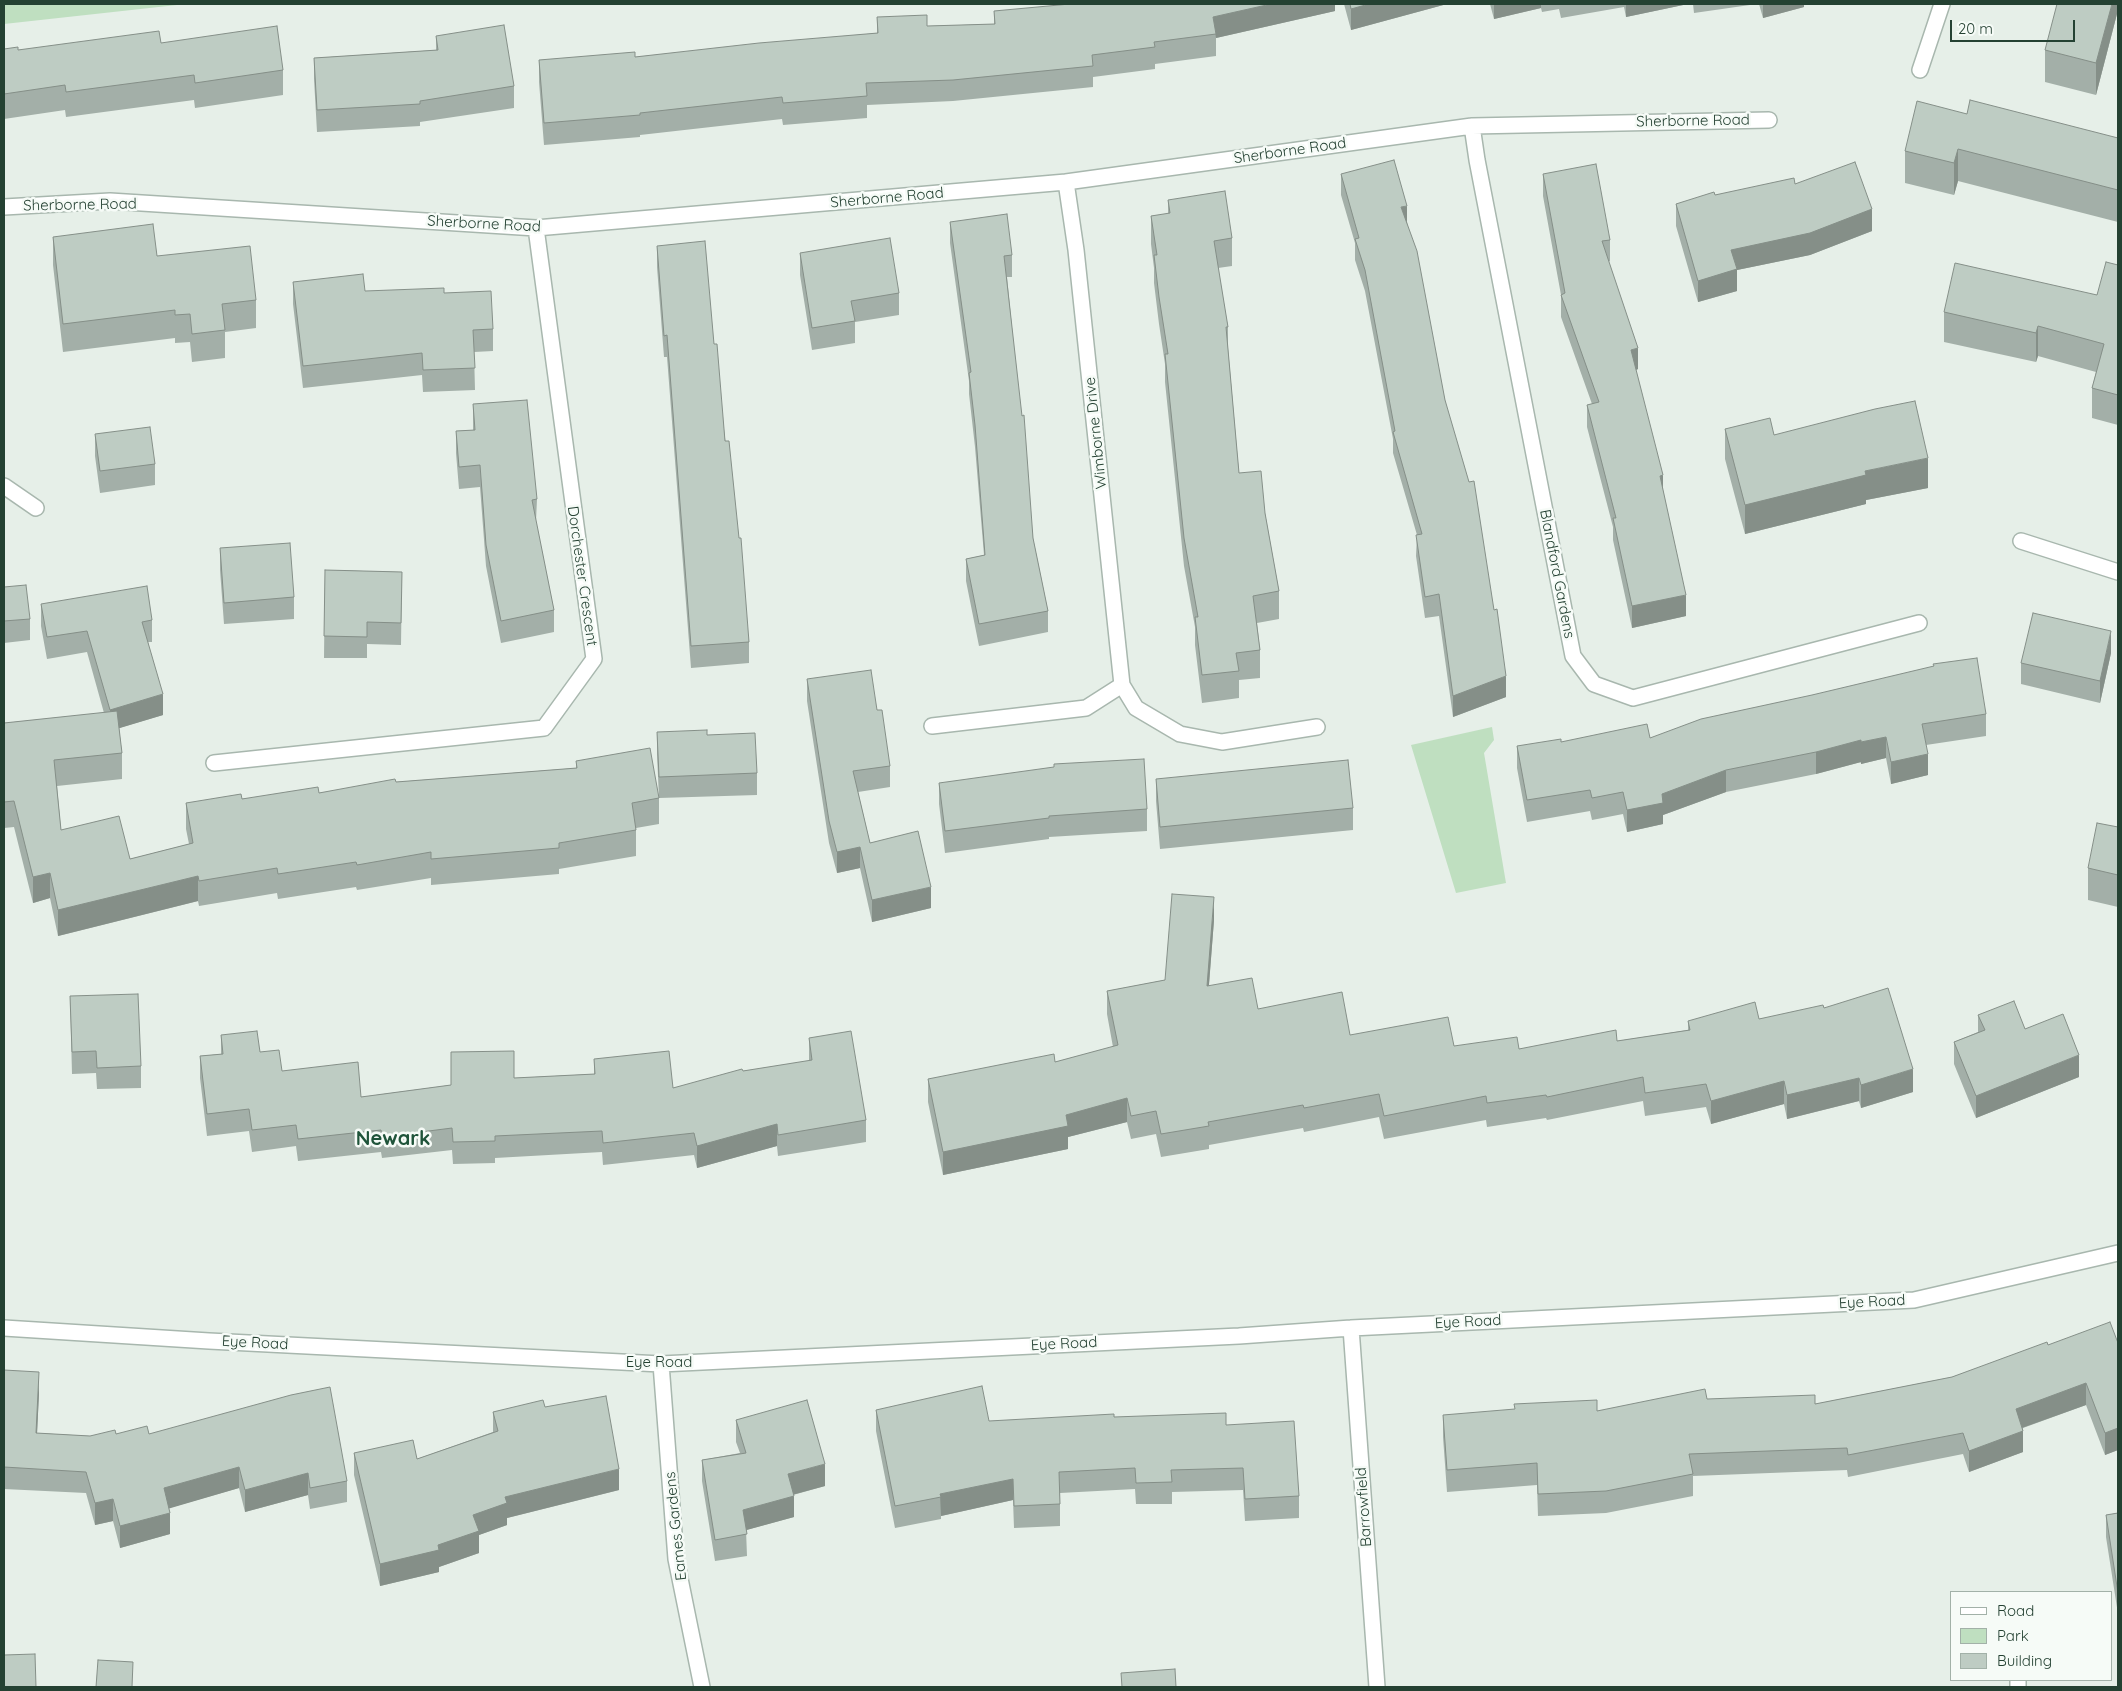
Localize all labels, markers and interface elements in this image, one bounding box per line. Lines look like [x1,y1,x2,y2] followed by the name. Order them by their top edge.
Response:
[1952,10,2077,42] scale bar
[1958,19,1993,38] text: 20 m
[1636,111,1750,131] street label: Sherborne Road
[1233,134,1347,168] street label: Sherborne Road
[830,184,944,212] street label: Sherborne Road
[23,195,137,215] street label: Sherborne Road
[427,212,541,236] street label: Sherborne Road
[1081,376,1111,490] street label: Wimborne Drive
[563,505,601,647] street label: Dorchester Crescent
[1536,508,1578,640] street label: Blandford Gardens
[356,1127,430,1151] district label: Newark
[1838,1291,1906,1313] street label: Eye Road
[1434,1311,1502,1333] street label: Eye Road
[221,1332,289,1354] street label: Eye Road
[1030,1333,1098,1355] street label: Eye Road
[626,1353,692,1371] street label: Eye Road
[1352,1467,1376,1547] street label: Barrowfield
[661,1471,691,1581] street label: Eames Gardens
[1950,1591,2112,1681] legend
[1997,1601,2034,1620] text: Road
[1997,1626,2029,1645] text: Park
[1997,1651,2052,1670] text: Building

